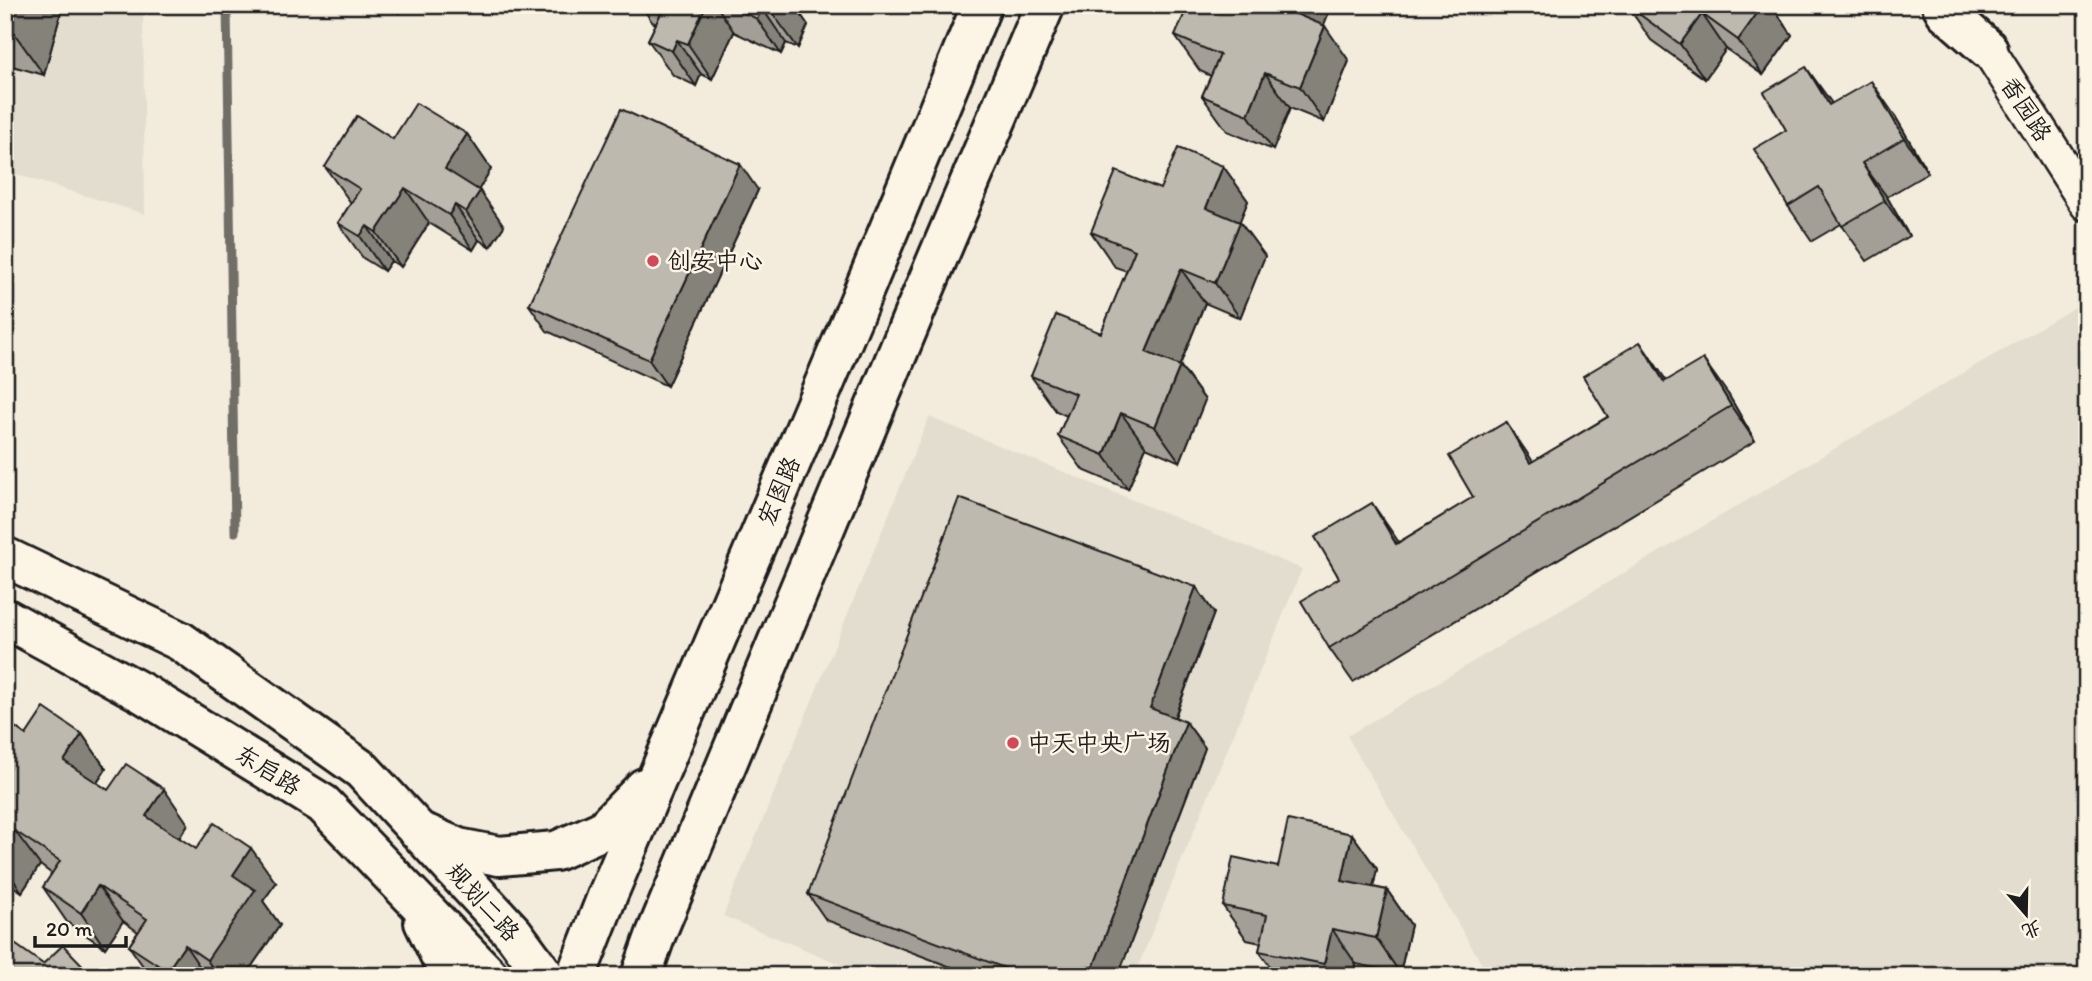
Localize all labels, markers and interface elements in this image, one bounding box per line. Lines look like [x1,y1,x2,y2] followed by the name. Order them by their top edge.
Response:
[1995,71,2058,147] street label: 香园路
[667,246,763,275] place label: 创安中心
[645,253,661,269] marker: 创安中心
[751,452,806,530] street label: 宏图路
[1027,728,1171,757] place label: 中天中央广场
[1005,735,1021,751] marker: 中天中央广场
[230,738,306,801] street label: 东启路
[440,856,526,947] street label: 规划二路
[1990,880,2060,950] north arrow
[35,904,126,948] scale bar
[2019,915,2045,944] text: 北
[46,916,93,941] text: 20 m

